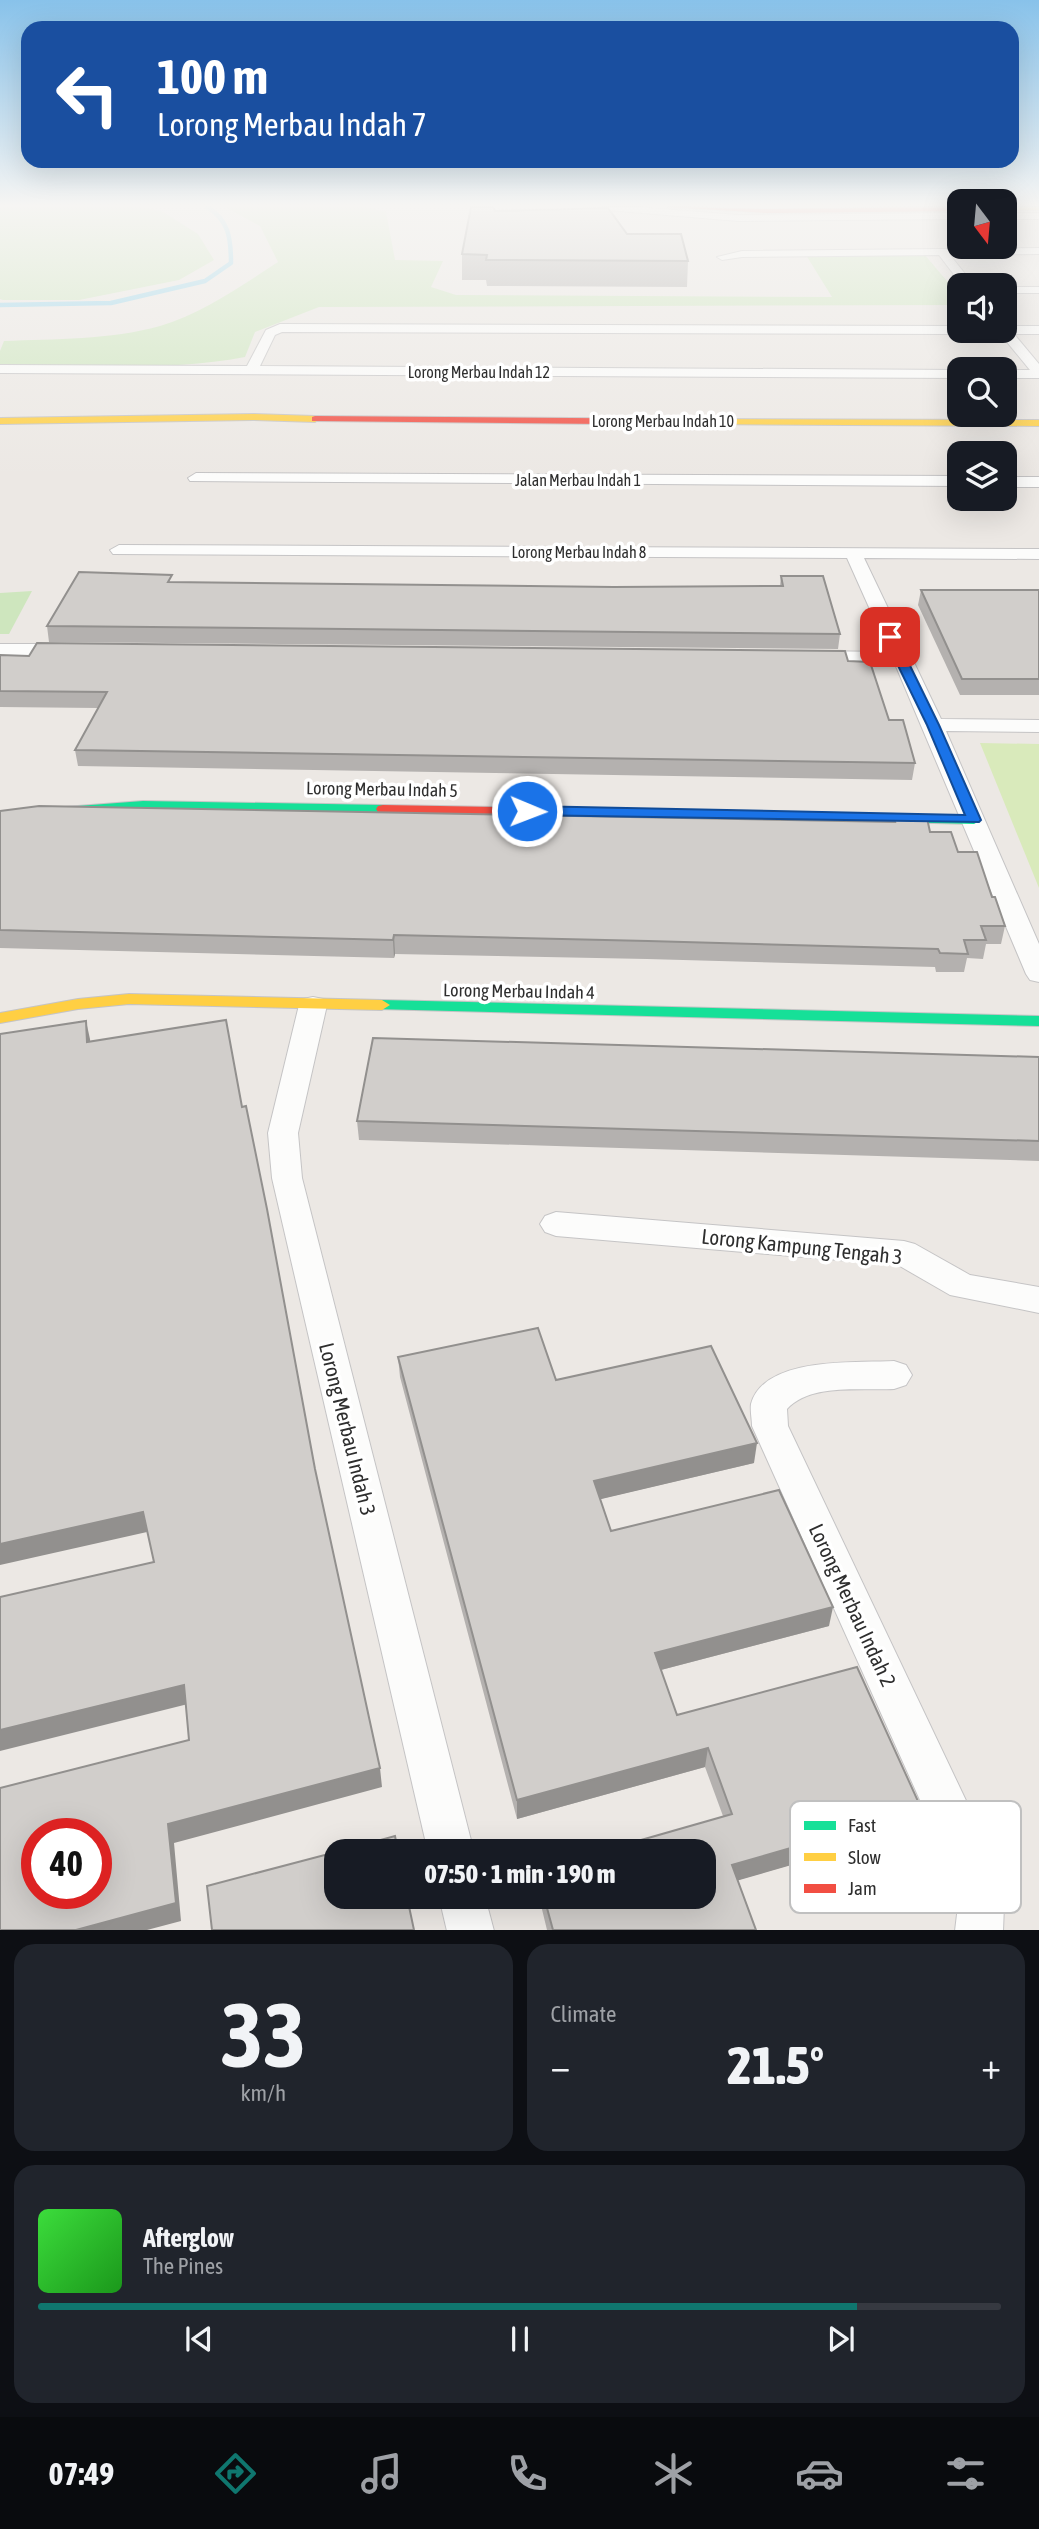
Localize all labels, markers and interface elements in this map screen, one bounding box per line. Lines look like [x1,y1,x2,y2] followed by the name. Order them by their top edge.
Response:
[157,48,268,104] text: 100 m
[42,49,133,140] icon: left
[157,106,427,143] text: Lorong Merbau Indah 7
[947,189,1017,259] north arrow
[947,189,1017,511] map controls
[947,273,1017,343] button: sound
[947,357,1017,427] button: search
[408,363,550,382] street label: Lorong Merbau Indah 12
[592,412,734,431] street label: Lorong Merbau Indah 10
[947,441,1017,511] button: layers
[515,471,641,489] street label: Jalan Merbau Indah 1
[512,543,646,562] street label: Lorong Merbau Indah 8
[860,607,920,667] pin
[871,618,909,656] icon: arrive
[490,774,564,848] position arrow
[306,777,458,801] street label: Lorong Merbau Indah 5
[443,979,595,1003] street label: Lorong Merbau Indah 4
[700,1224,904,1268] street label: Lorong Kampung Tengah 3
[315,1340,381,1518] street label: Lorong Merbau Indah 3
[805,1520,901,1690] street label: Lorong Merbau Indah 2
[790,1801,1021,1913] legend
[848,1814,876,1836] text: Fast
[21,1818,112,1909] speed limit sign: 40
[848,1846,882,1868] text: Slow
[425,1859,615,1889] text: 07:50 · 1 min · 190 m
[848,1877,877,1899] text: Jam
[220,1982,306,2086] text: 33
[551,2001,616,2027] text: Climate
[727,2035,824,2095] text: 21.5°
[551,2044,570,2087] text: −
[981,2044,1001,2087] text: +
[240,2080,286,2106] text: km/h
[143,2223,234,2253] text: Afterglow
[143,2253,223,2279] text: The Pines
[180,2320,218,2358] icon: previous
[501,2320,539,2358] icon: pause
[822,2320,860,2358] icon: next
[211,2449,260,2498] icon: directions
[357,2449,406,2498] icon: music
[503,2449,552,2498] icon: phone
[649,2449,698,2498] icon: climate
[795,2449,844,2498] icon: car
[941,2449,990,2498] icon: filters
[49,2455,114,2492] text: 07:49

